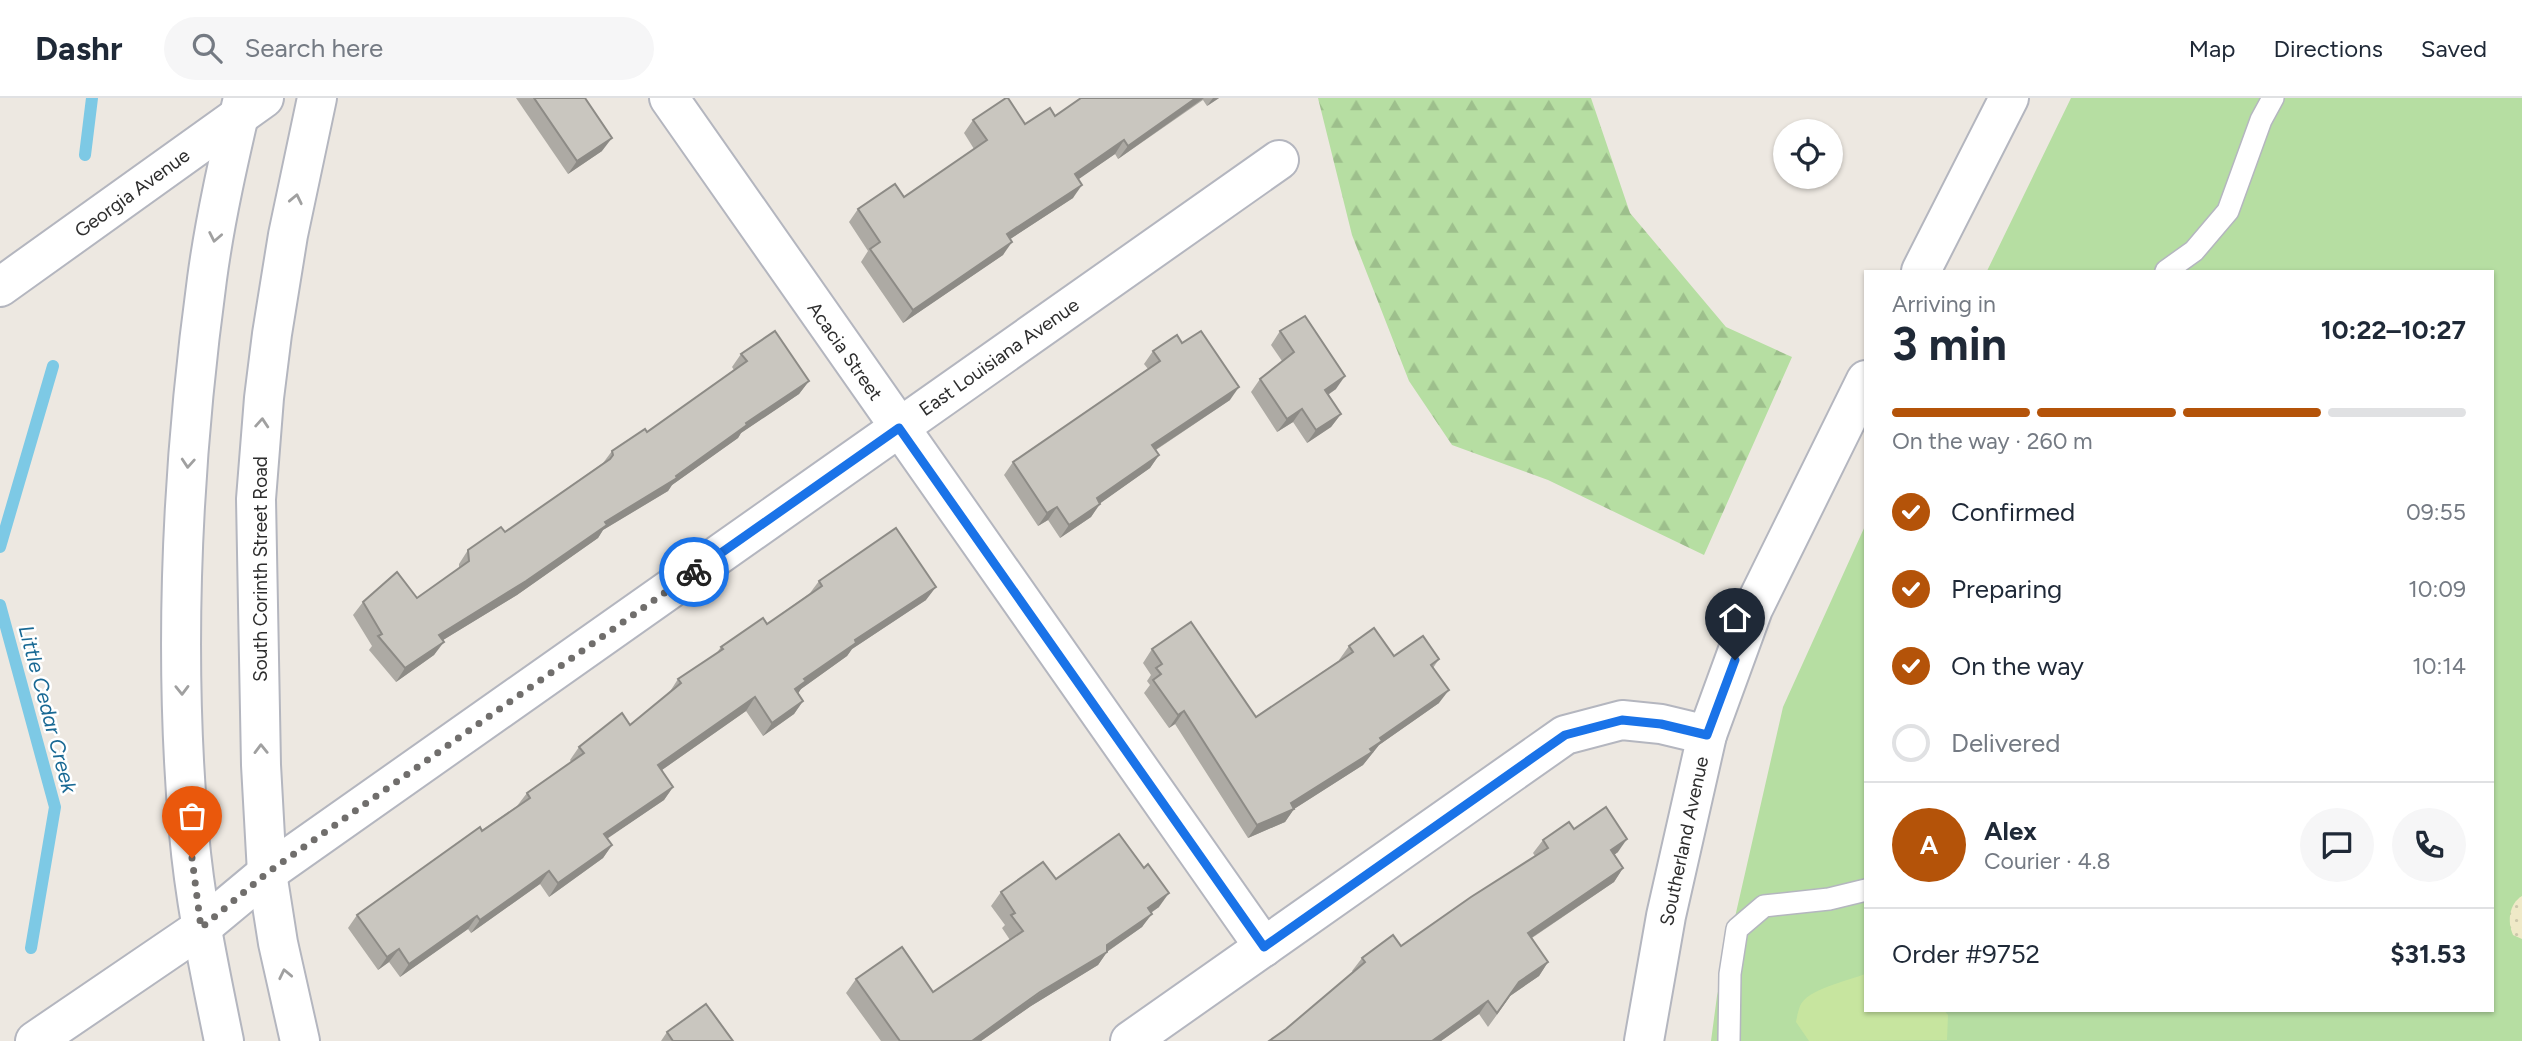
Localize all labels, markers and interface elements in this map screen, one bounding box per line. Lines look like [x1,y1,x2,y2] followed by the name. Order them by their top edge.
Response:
[164,17,654,80] search box
[35,29,122,68] text: Dashr
[188,29,226,67] icon: search
[244,32,383,64] text: Search here
[2189,34,2235,63] text: Map
[2273,34,2383,63] text: Directions
[2421,34,2487,63] text: Saved
[1773,119,1843,189] map controls
[1773,119,1843,189] button: locate
[70,144,194,242] street label: Georgia Avenue
[288,193,302,205] one-way arrow
[208,231,223,243] one-way arrow
[1892,290,1996,318] text: Arriving in
[915,293,1083,421] street label: East Louisiana Avenue
[803,297,887,405] street label: Acacia Street
[2321,314,2466,346] text: 10:22–10:27
[1892,316,2007,372] text: 3 min
[254,418,269,429] one-way arrow
[1892,427,2093,455] text: On the way · 260 m
[249,456,272,682] street label: South Corinth Street Road
[181,458,196,469] one-way arrow
[1892,493,1930,531] icon: check
[1951,496,2075,528] text: Confirmed
[2406,498,2466,526] text: 09:55
[659,537,729,607] courier
[675,553,713,591] icon: bike
[1892,570,1930,608] icon: check
[1951,573,2062,605] text: Preparing
[2408,575,2466,603] text: 10:09
[1705,588,1765,660] pin
[1716,599,1754,637] icon: home
[14,622,83,796] water label: Little Cedar Creek
[1892,647,1930,685] icon: check
[1951,650,2084,682] text: On the way
[2412,652,2466,680] text: 10:14
[174,685,189,696] one-way arrow
[1951,727,2060,759] text: Delivered
[253,743,268,754] one-way arrow
[1655,754,1713,928] street label: Southerland Avenue
[162,786,222,858] pin
[173,797,211,835] icon: bag
[2300,808,2374,882] button: chat
[2392,808,2466,882] button: phone
[1984,815,2037,847] text: Alex
[1920,829,1938,861] text: A
[1984,847,2111,875] text: Courier · 4.8
[1892,938,2040,970] text: Order #9752
[2390,938,2466,970] text: $31.53
[279,968,293,980] one-way arrow

